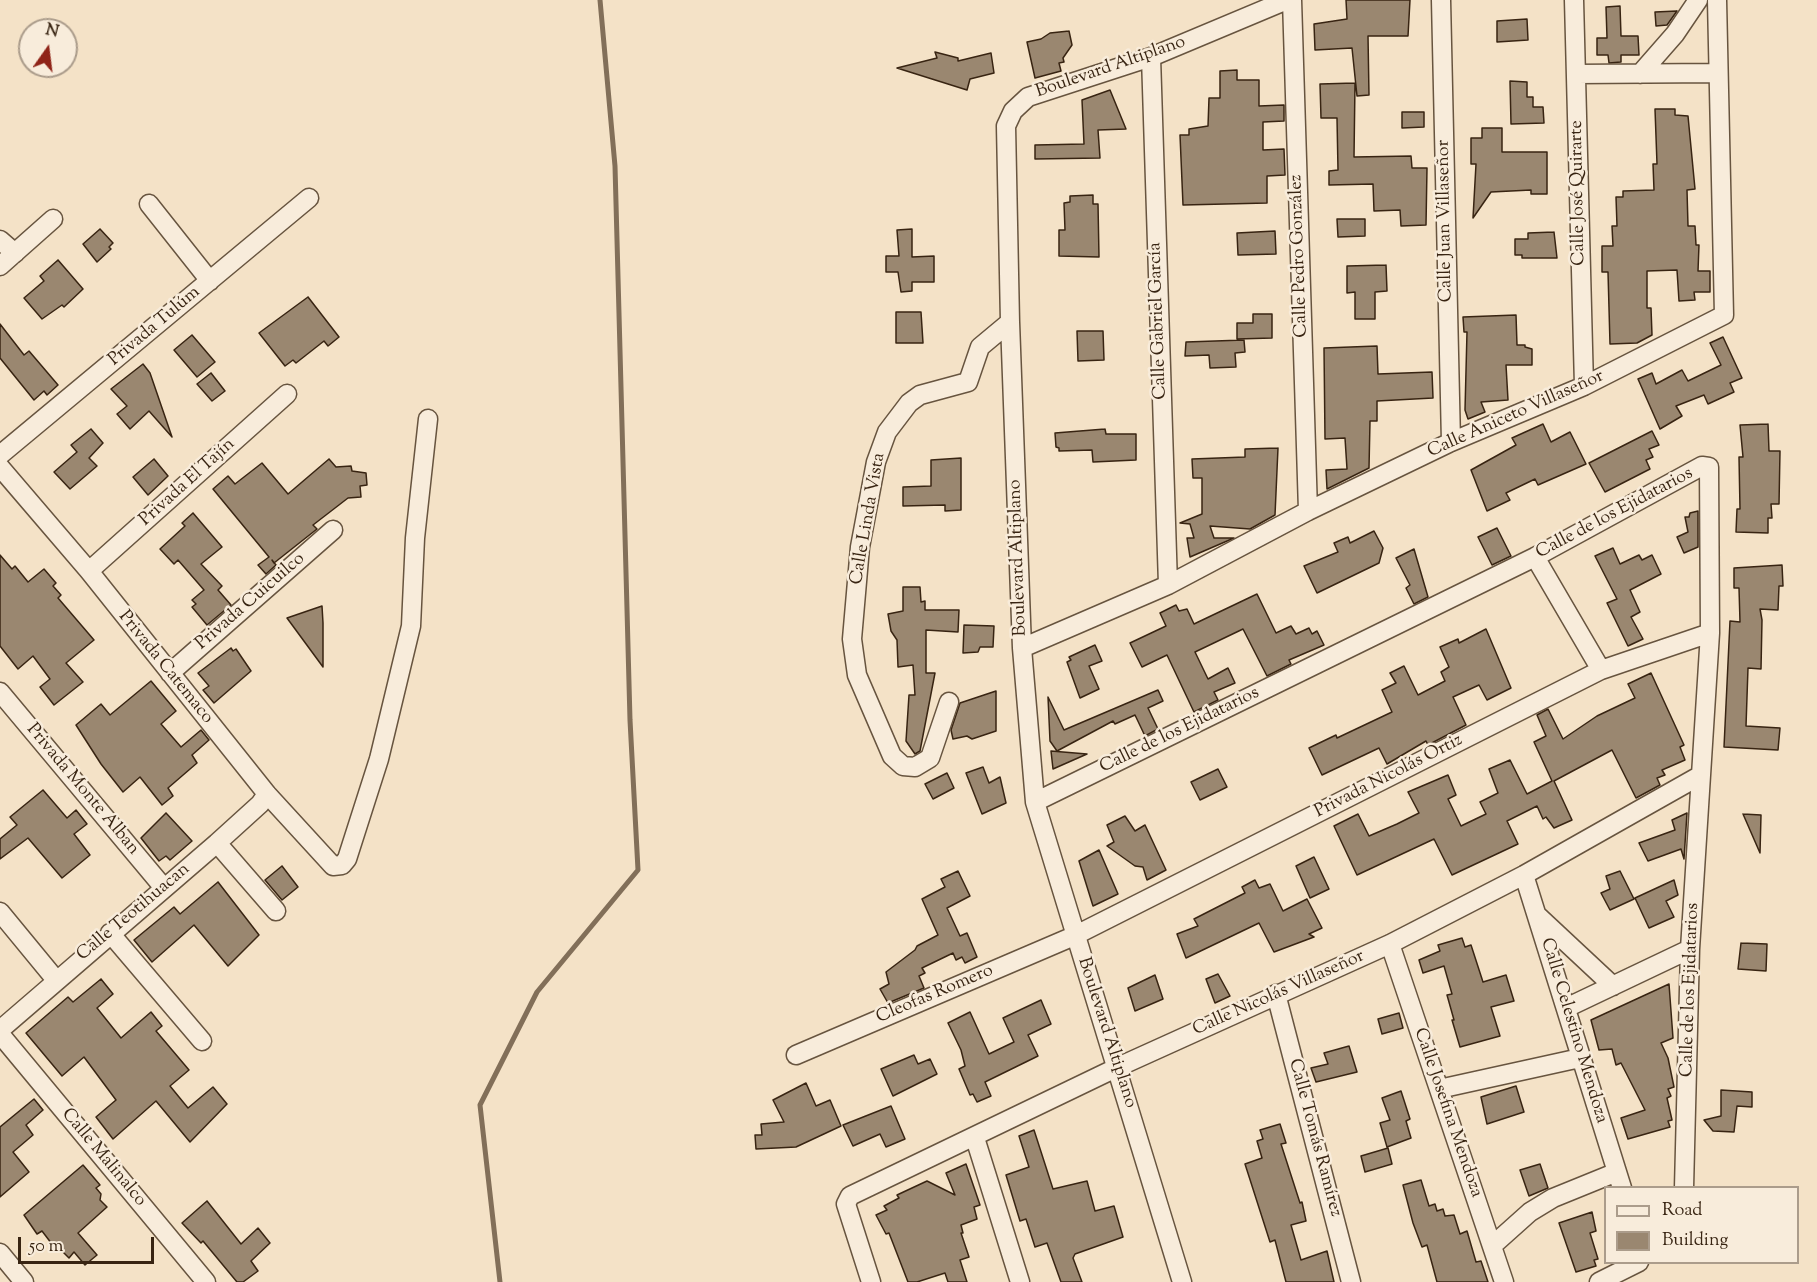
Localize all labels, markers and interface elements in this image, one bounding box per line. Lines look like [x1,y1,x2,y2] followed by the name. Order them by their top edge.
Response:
[18,18,78,78] north arrow
[43,19,61,45] text: N
[1033,32,1189,104] street label: Boulevard Altiplano
[1567,120,1591,266] street label: Calle José Quirarte
[1434,140,1458,302] street label: Calle Juan Villaseñor
[1286,174,1314,338] street label: Calle Pedro González
[1145,242,1173,400] street label: Calle Gabriel García
[105,282,205,372] street label: Privada Tulúm
[1425,366,1607,464] street label: Calle Aniceto Villaseñor
[136,434,240,532] street label: Privada El Tajín
[847,451,891,587] street label: Calle Linda Vista
[1533,463,1697,565] street label: Calle de los Ejidatarios
[1005,479,1033,637] street label: Boulevard Altiplano
[192,549,310,655] street label: Privada Cuicuilco
[113,607,217,729] street label: Privada Catemaco
[1097,683,1263,779] street label: Calle de los Ejidatarios
[21,720,143,860] street label: Privada Monte Alban
[1311,730,1467,824] street label: Privada Nicolás Ortiz
[73,859,195,967] street label: Calle Teotihuacan
[1677,902,1705,1078] street label: Calle de los Ejidatarios
[1535,936,1611,1126] street label: Calle Celestino Mendoza
[1190,946,1368,1042] street label: Calle Nicolás Villaseñor
[1071,955,1141,1111] street label: Boulevard Altiplano
[873,961,997,1029] street label: Cleofas Romero
[1408,1025,1486,1201] street label: Calle Josefina Mendoza
[1283,1057,1345,1219] street label: Calle Tomás Ramírez
[56,1105,150,1211] street label: Calle Malinalco
[1604,1186,1799,1264] legend
[1662,1198,1702,1224] text: Road
[21,1225,158,1263] scale bar
[1662,1228,1728,1254] text: Building
[29,1234,63,1260] text: 50 m

